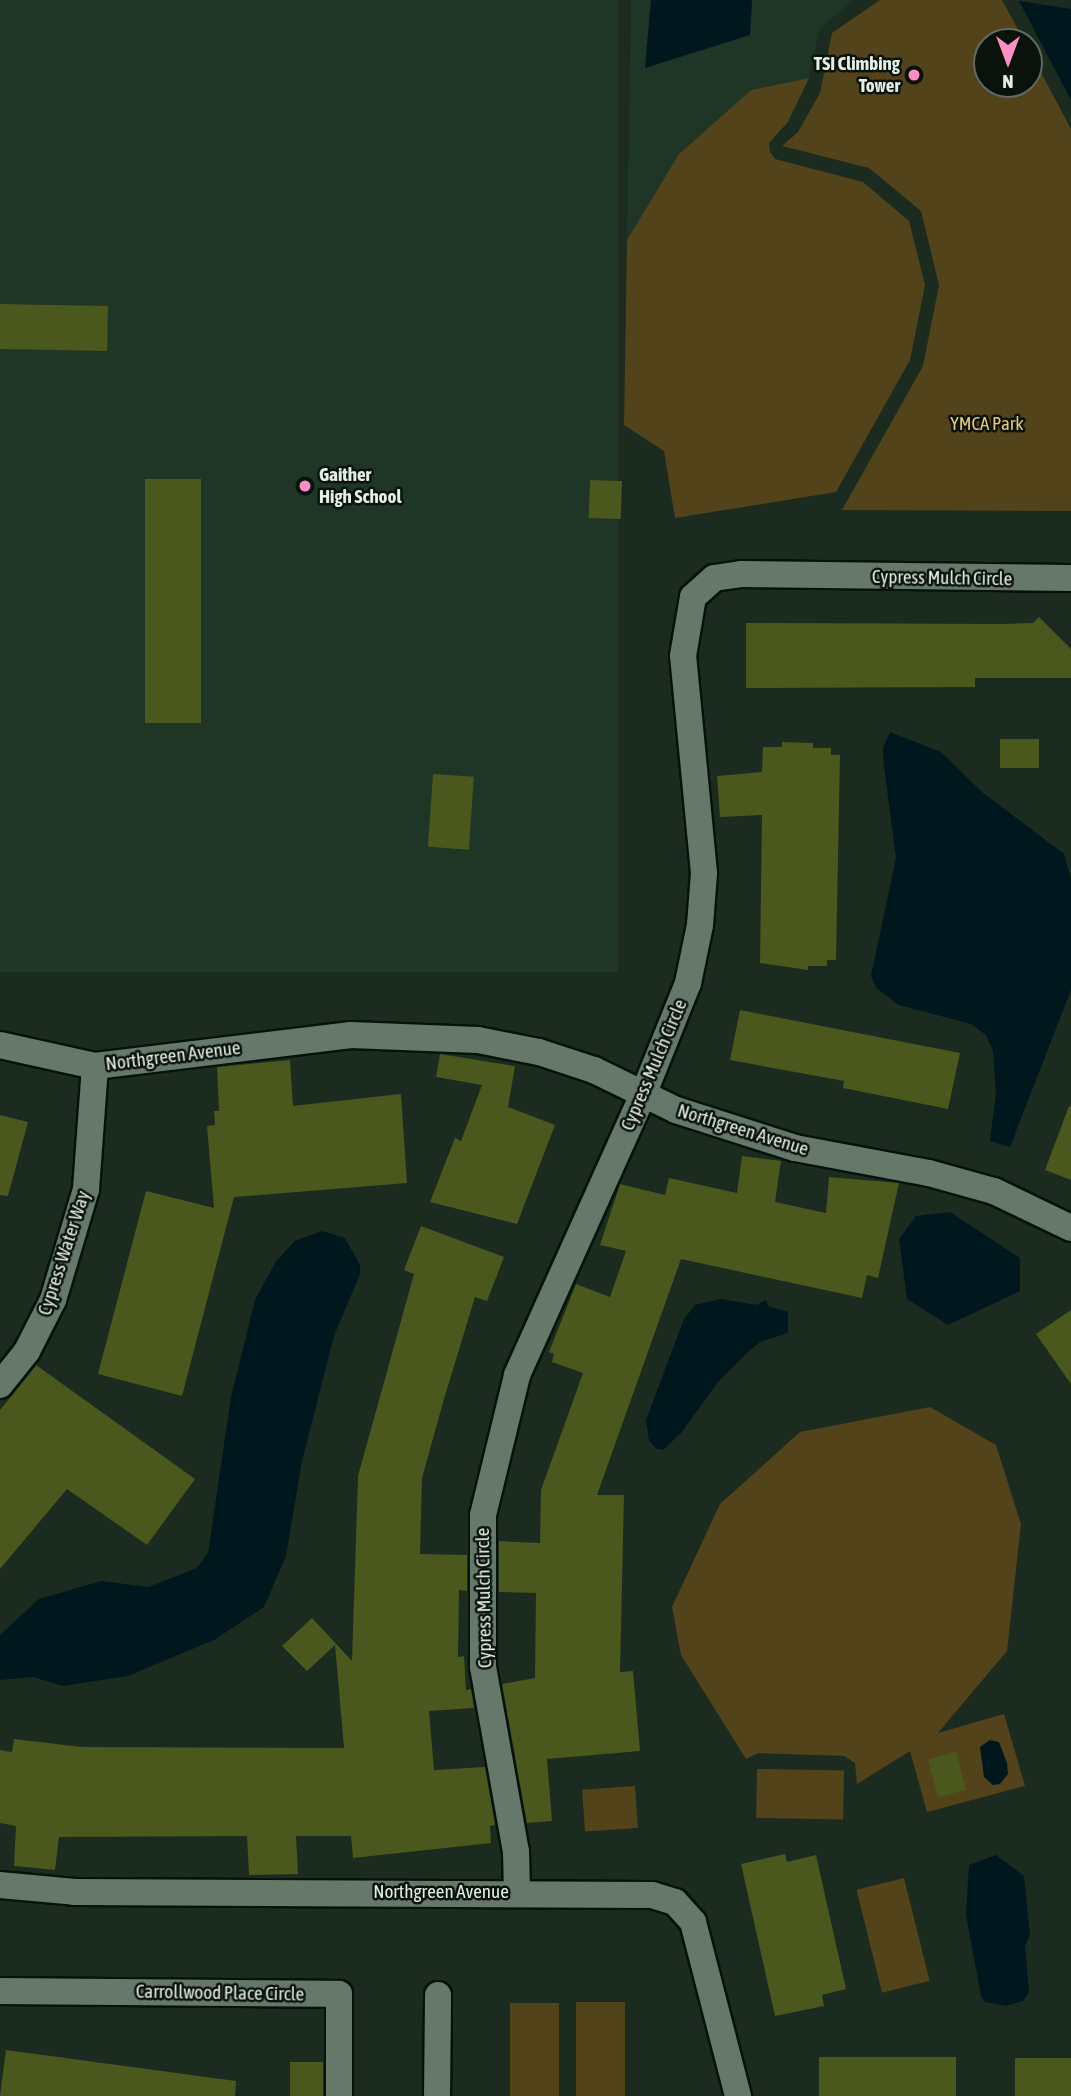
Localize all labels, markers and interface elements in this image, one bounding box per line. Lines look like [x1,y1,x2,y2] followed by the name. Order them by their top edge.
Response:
[973,28,1043,98] north arrow
[814,53,900,97] place label: TSI Climbing Tower
[906,67,922,83] marker: TSI Climbing Tower
[1002,71,1014,93] text: N
[950,413,1024,435] park label: YMCA Park
[319,464,402,508] place label: Gaither High School
[297,478,313,494] marker: Gaither High School
[872,565,1012,591] street label: Cypress Mulch Circle
[616,996,692,1134] street label: Cypress Mulch Circle
[104,1036,242,1076] street label: Northgreen Avenue
[675,1099,811,1161] street label: Northgreen Avenue
[33,1188,95,1318] street label: Cypress Water Way
[471,1528,497,1668] street label: Cypress Mulch Circle
[373,1881,509,1903] street label: Northgreen Avenue
[136,1980,304,2006] street label: Carrollwood Place Circle

